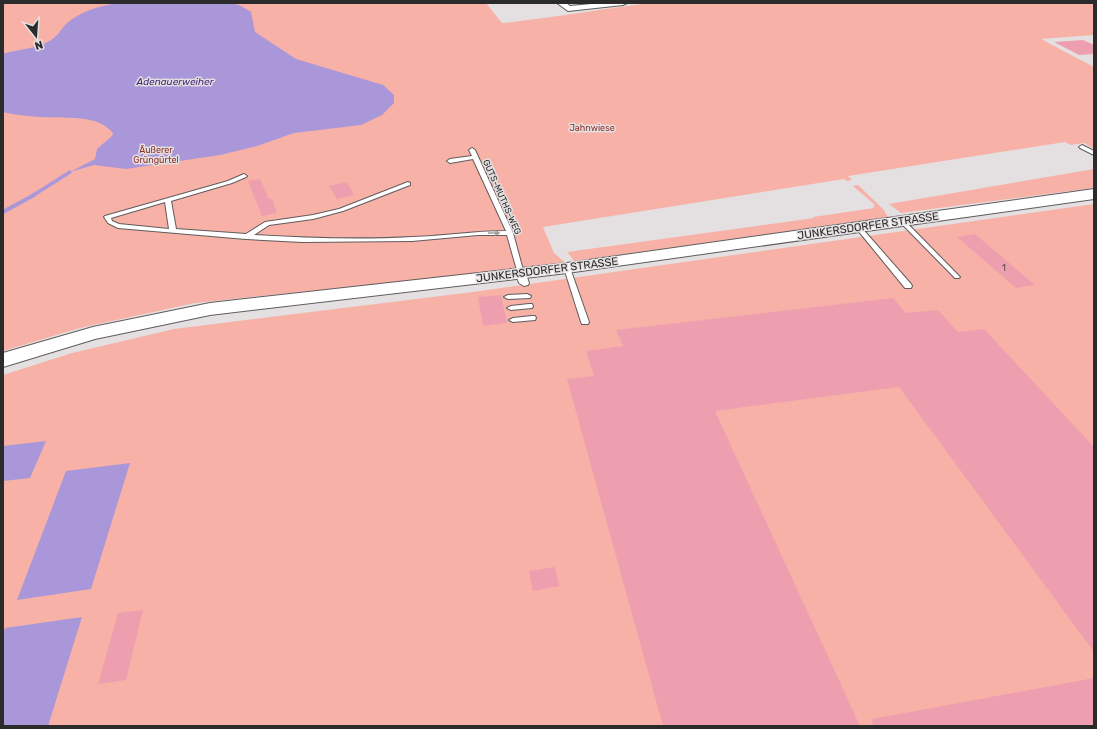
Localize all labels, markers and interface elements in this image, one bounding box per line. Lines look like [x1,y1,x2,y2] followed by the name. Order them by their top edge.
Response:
[16,16,56,56] north arrow
[33,38,44,52] text: N
[136,76,215,88] water label: Adenauerweiher
[569,123,615,133] park label: Jahnwiese
[133,145,179,165] park label: Äußerer Grüngürtel
[481,158,523,236] street label: GUTS-MUTHS-WEG
[796,210,940,242] street label: JUNKERSDORFER STRASSE
[488,230,501,236] one-way arrow
[475,255,619,285] street label: JUNKERSDORFER STRASSE
[1002,263,1006,273] house number: 1

